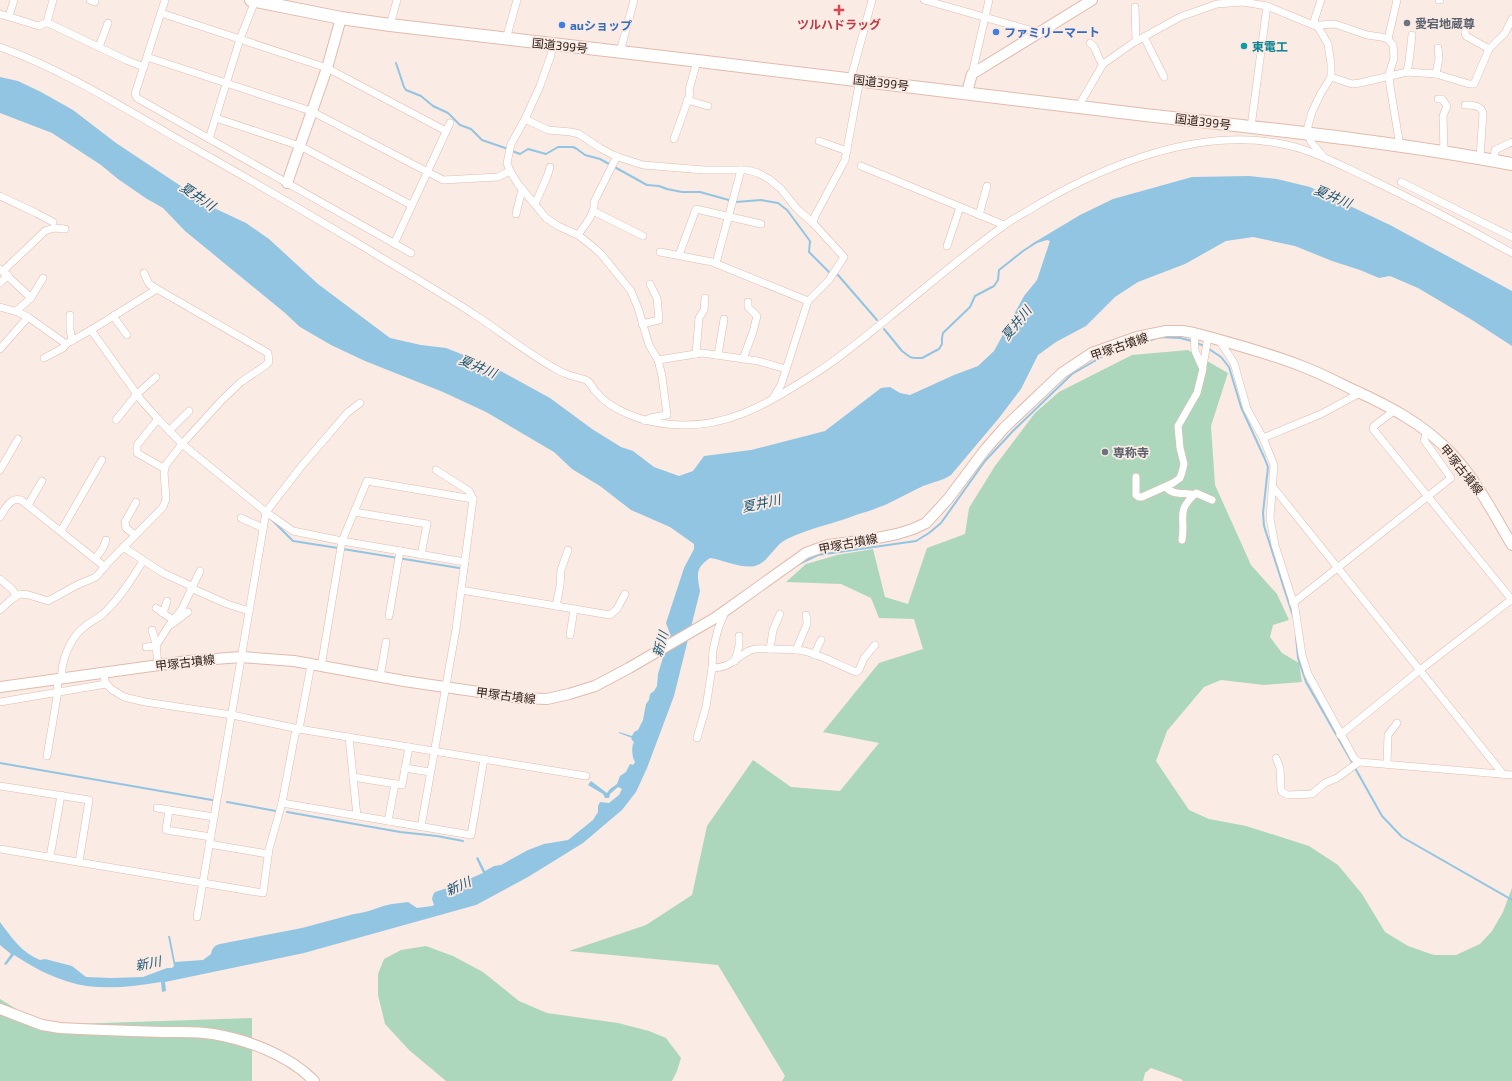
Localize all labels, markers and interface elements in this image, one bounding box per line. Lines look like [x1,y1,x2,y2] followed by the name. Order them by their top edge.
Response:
[834,5,844,15] marker: ツルハドラッグ
[1415,16,1475,30] place label: 愛宕地蔵尊
[797,17,881,31] place label: ツルハドラッグ
[570,18,632,32] place label: auショップ
[1402,18,1412,28] marker: 愛宕地蔵尊
[557,20,567,30] marker: auショップ
[1004,25,1100,39] place label: ファミリーマート
[991,27,1001,37] marker: ファミリーマート
[531,35,589,55] street label: 国道399号
[1252,39,1288,53] place label: 東電工
[1239,41,1249,51] marker: 東電工
[852,72,910,92] street label: 国道399号
[1174,111,1232,131] street label: 国道399号
[177,178,220,215] water label: 夏井川
[1312,181,1356,212] water label: 夏井川
[998,301,1036,343] water label: 夏井川
[1088,330,1150,362] street label: 甲塚古墳線
[457,351,501,382] water label: 夏井川
[1438,441,1486,497] street label: 甲塚古墳線
[1113,445,1149,459] place label: 専称寺
[1100,447,1110,457] marker: 専称寺
[740,491,784,515] water label: 夏井川
[817,530,879,556] street label: 甲塚古墳線
[649,627,672,659] water label: 新川
[154,651,216,673] street label: 甲塚古墳線
[475,684,537,706] street label: 甲塚古墳線
[443,873,475,899] water label: 新川
[134,952,164,973] water label: 新川

